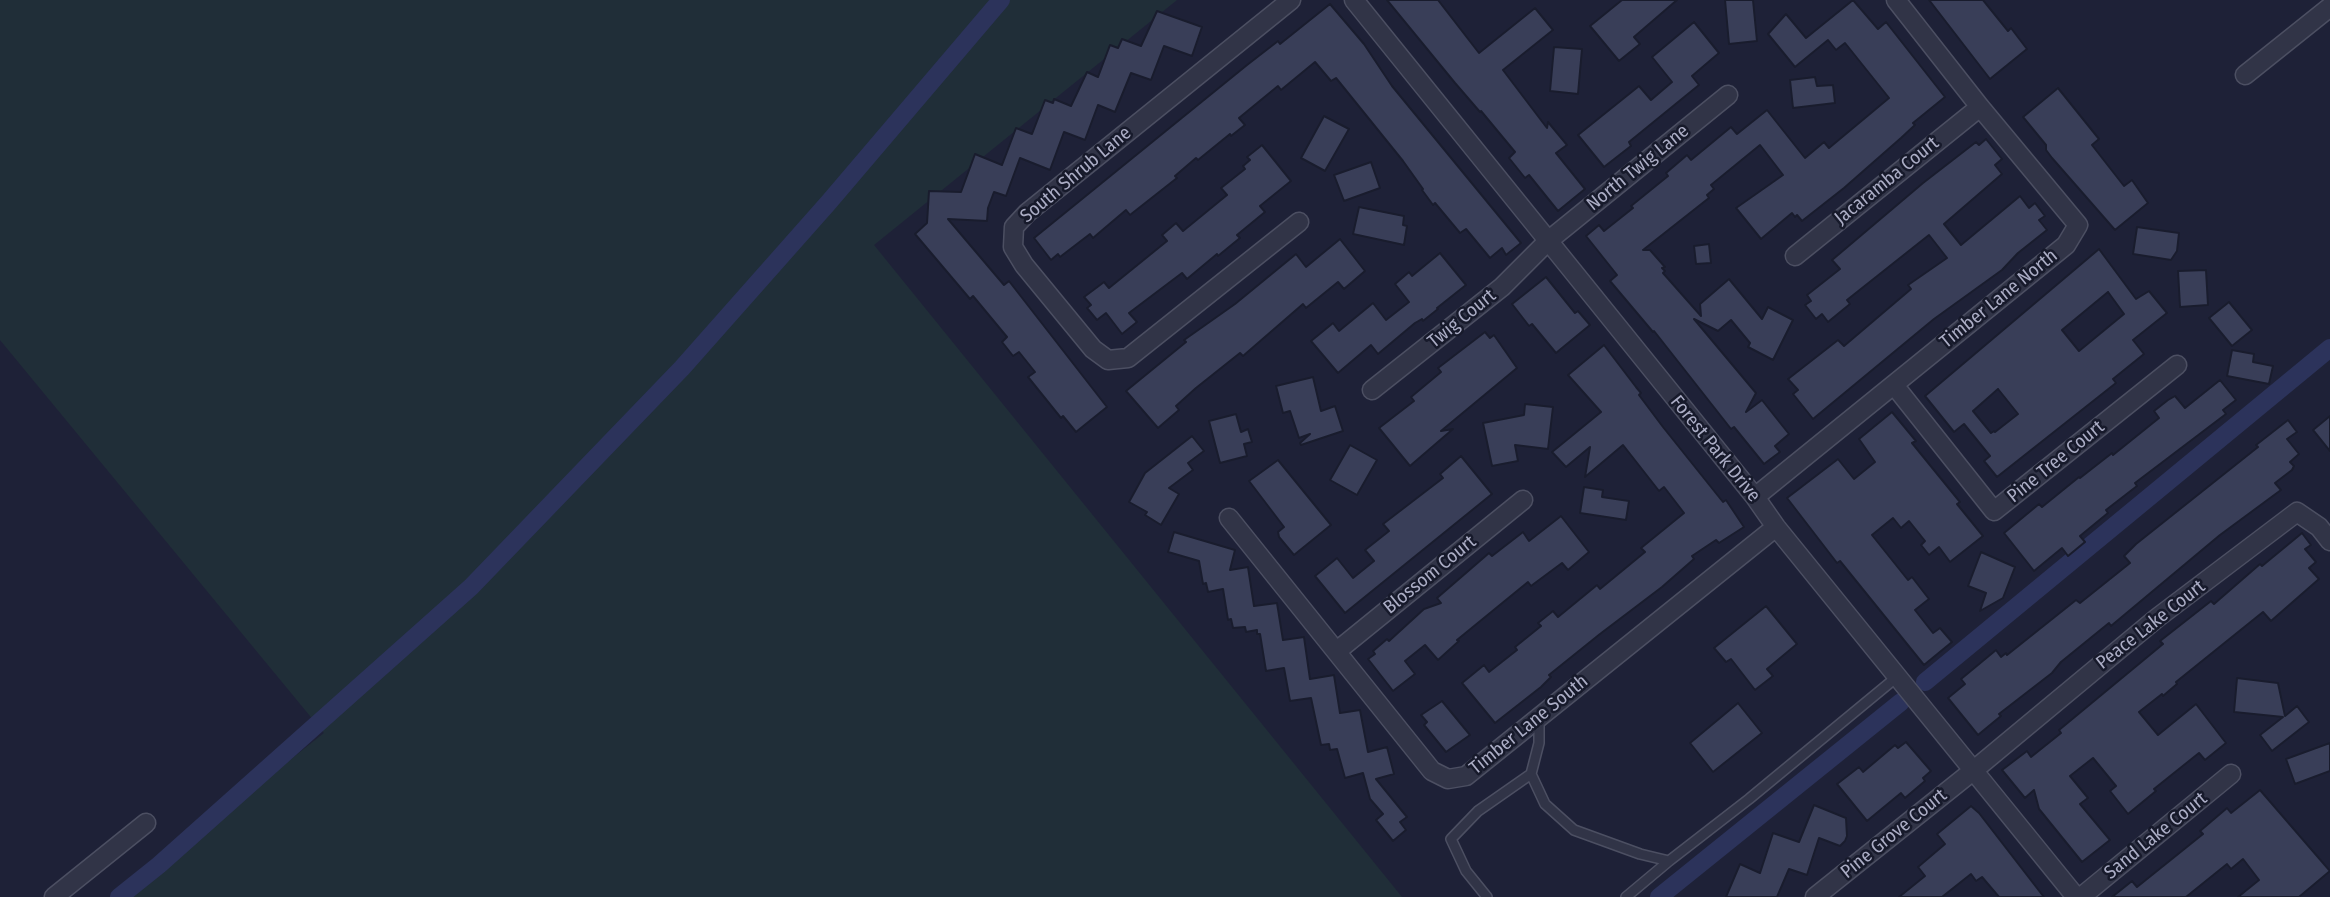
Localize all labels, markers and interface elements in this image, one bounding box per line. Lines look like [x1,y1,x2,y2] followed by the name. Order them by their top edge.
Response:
[1582,120,1694,216] street label: North Twig Lane
[1016,122,1136,228] street label: South Shrub Lane
[1830,132,1944,230] street label: Jacaramba Court
[1936,245,2062,353] street label: Timber Lane North
[1423,285,1501,353] street label: Twig Court
[1665,391,1765,507] street label: Forest Park Drive
[2003,416,2109,508] street label: Pine Tree Court
[1379,531,1481,619] street label: Blossom Court
[2092,575,2210,675] street label: Peace Lake Court
[1465,670,1593,780] street label: Timber Lane South
[1836,784,1952,884] street label: Pine Grove Court
[2100,788,2212,884] street label: Sand Lake Court

